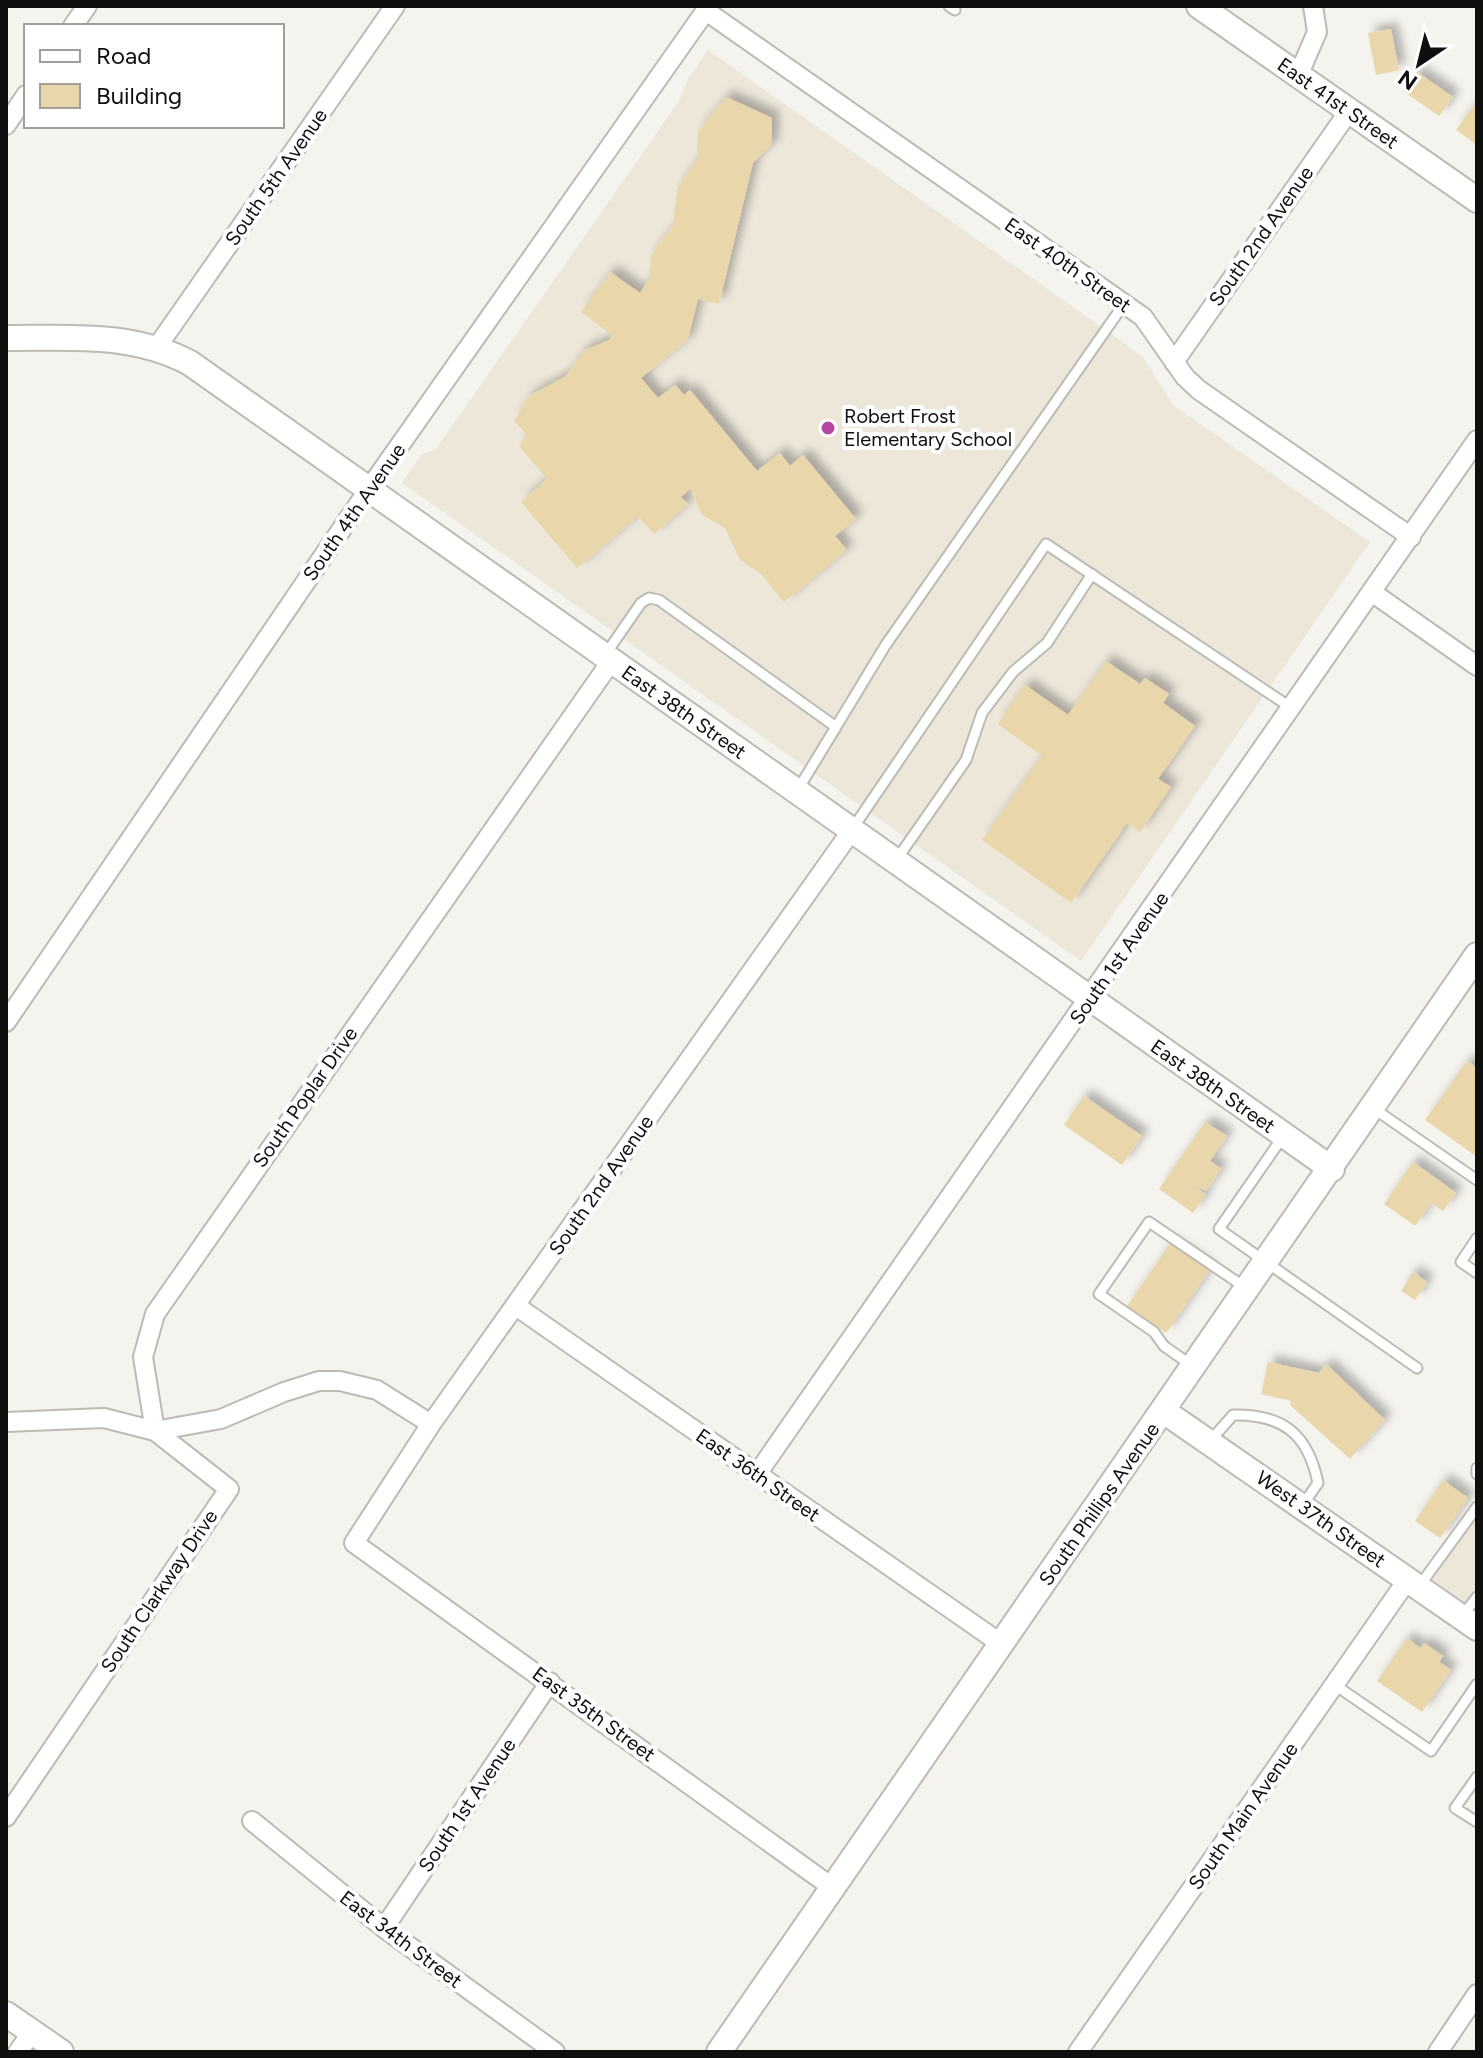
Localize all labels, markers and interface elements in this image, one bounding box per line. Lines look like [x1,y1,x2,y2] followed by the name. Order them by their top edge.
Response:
[24,24,284,128] legend
[1379,24,1459,104] north arrow
[96,41,151,70] text: Road
[1273,52,1403,154] street label: East 41st Street
[1393,64,1423,96] text: N
[96,81,182,110] text: Building
[220,104,332,250] street label: South 5th Avenue
[1204,161,1318,311] street label: South 2nd Avenue
[1000,213,1136,317] street label: East 40th Street
[844,404,1012,451] place label: Robert Frost Elementary School
[819,419,837,437] marker: Robert Frost Elementary School
[298,439,410,585] street label: South 4th Avenue
[617,660,751,764] street label: East 38th Street
[1064,887,1174,1029] street label: South 1st Avenue
[248,1022,362,1172] street label: South Poplar Drive
[1146,1034,1280,1138] street label: East 38th Street
[544,1110,658,1260] street label: South 2nd Avenue
[1034,1418,1164,1590] street label: South Phillips Avenue
[691,1423,825,1527] street label: East 36th Street
[1252,1465,1390,1573] street label: West 37th Street
[96,1505,223,1677] street label: South Clarkway Drive
[528,1661,660,1767] street label: East 35th Street
[413,1733,521,1877] street label: South 1st Avenue
[1183,1738,1303,1894] street label: South Main Avenue
[335,1885,467,1993] street label: East 34th Street

